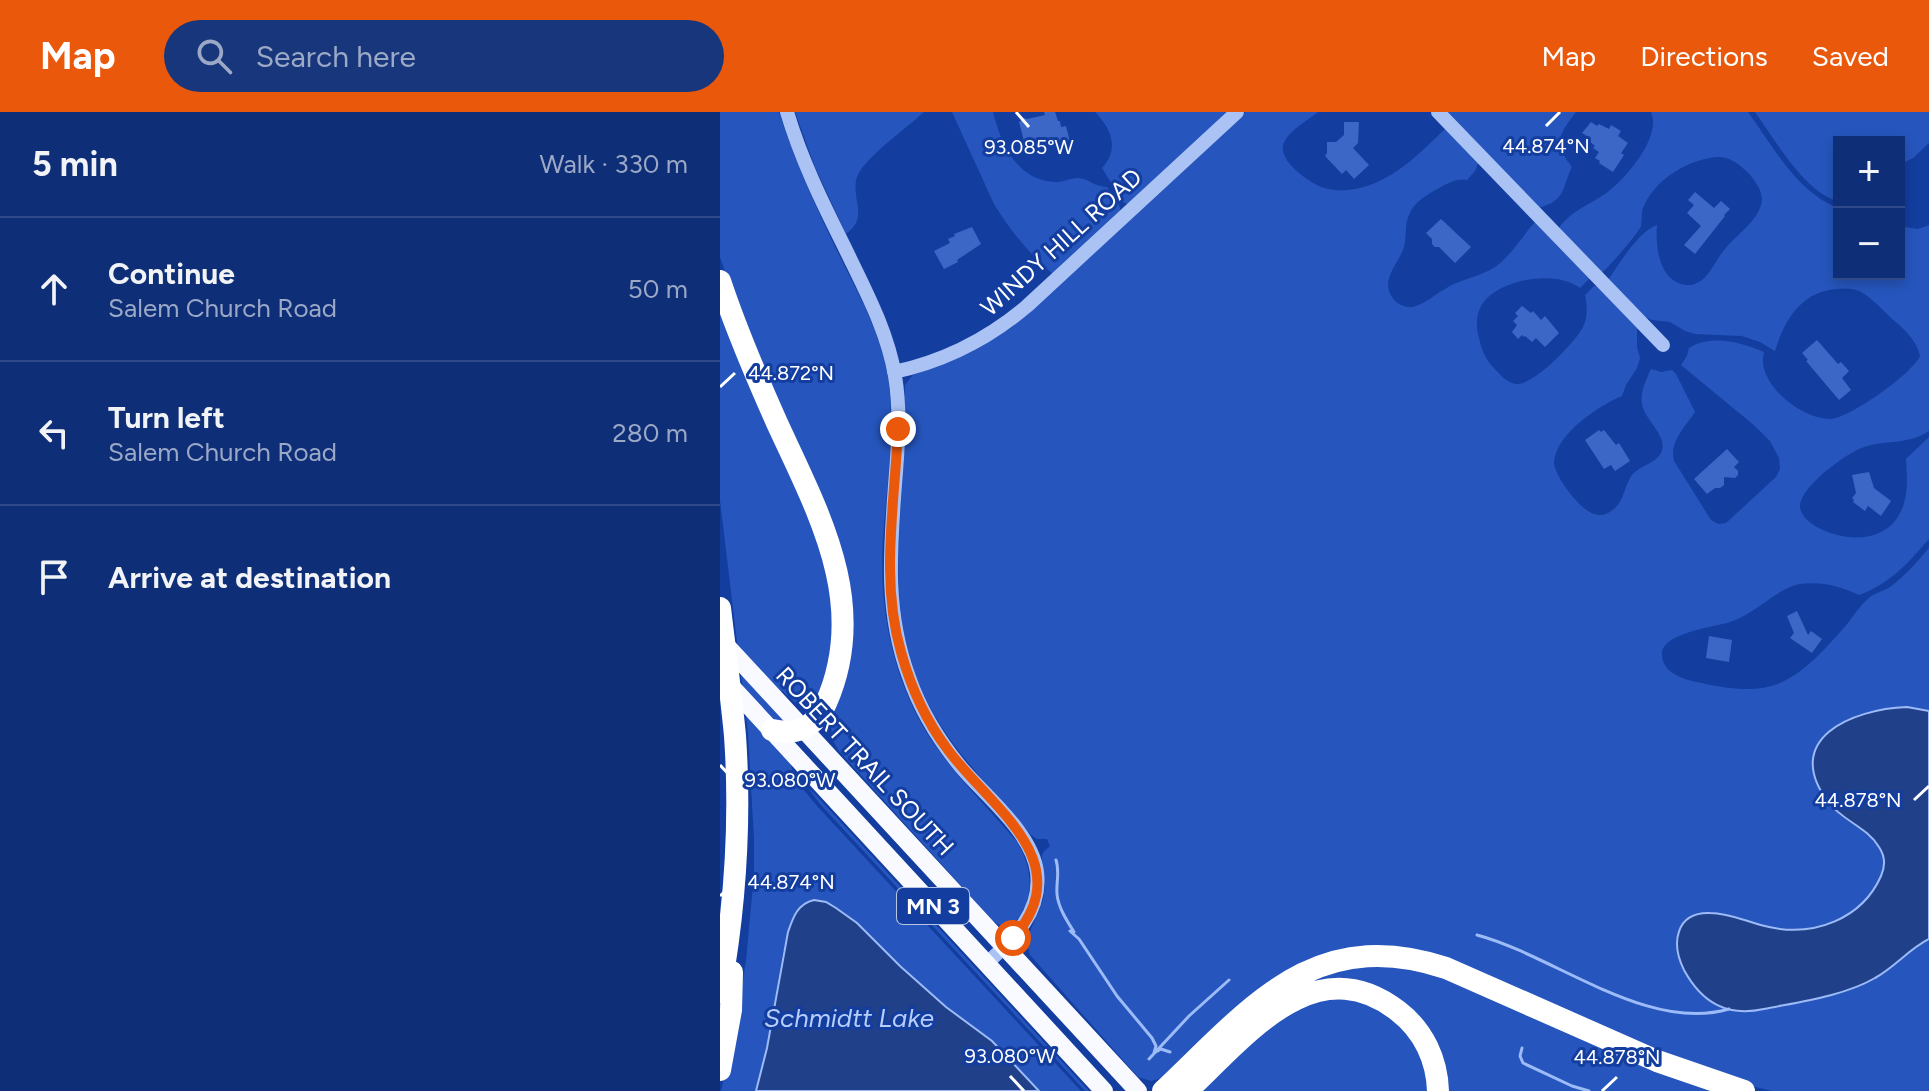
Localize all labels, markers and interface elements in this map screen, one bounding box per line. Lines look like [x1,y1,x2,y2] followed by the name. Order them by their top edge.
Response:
[164,20,724,92] search box
[40,33,116,79] text: Map
[192,34,236,78] icon: search
[256,38,416,75] text: Search here
[1542,39,1596,73] text: Map
[1640,39,1768,73] text: Directions
[1812,39,1889,73] text: Saved
[1502,134,1590,158] text: 44.874°N
[984,135,1074,159] text: 93.085°W
[1833,136,1905,280] map controls
[1833,136,1905,208] button: +
[32,144,118,185] text: 5 min
[540,148,688,180] text: Walk · 330 m
[975,162,1147,322] street label: WINDY HILL ROAD
[1833,208,1905,280] button: −
[108,255,235,292] text: Continue
[32,267,76,311] icon: ahead
[628,273,688,305] text: 50 m
[108,292,337,324] text: Salem Church Road
[748,361,834,385] text: 44.872°N
[108,399,225,436] text: Turn left
[32,411,76,455] icon: left
[880,411,916,447] route end
[612,417,688,449] text: 280 m
[108,436,337,468] text: Salem Church Road
[32,555,76,599] icon: arrive
[108,559,391,596] text: Arrive at destination
[770,661,960,861] street label: ROBERT TRAIL SOUTH
[745,768,835,792] text: 93.080°W
[1814,788,1902,812] text: 44.878°N
[747,870,835,894] text: 44.874°N
[897,888,969,924] road number: MN 3
[995,920,1031,956] route start
[764,1002,934,1034] water label: Schmidtt Lake
[965,1044,1055,1068] text: 93.080°W
[1573,1045,1661,1069] text: 44.878°N

